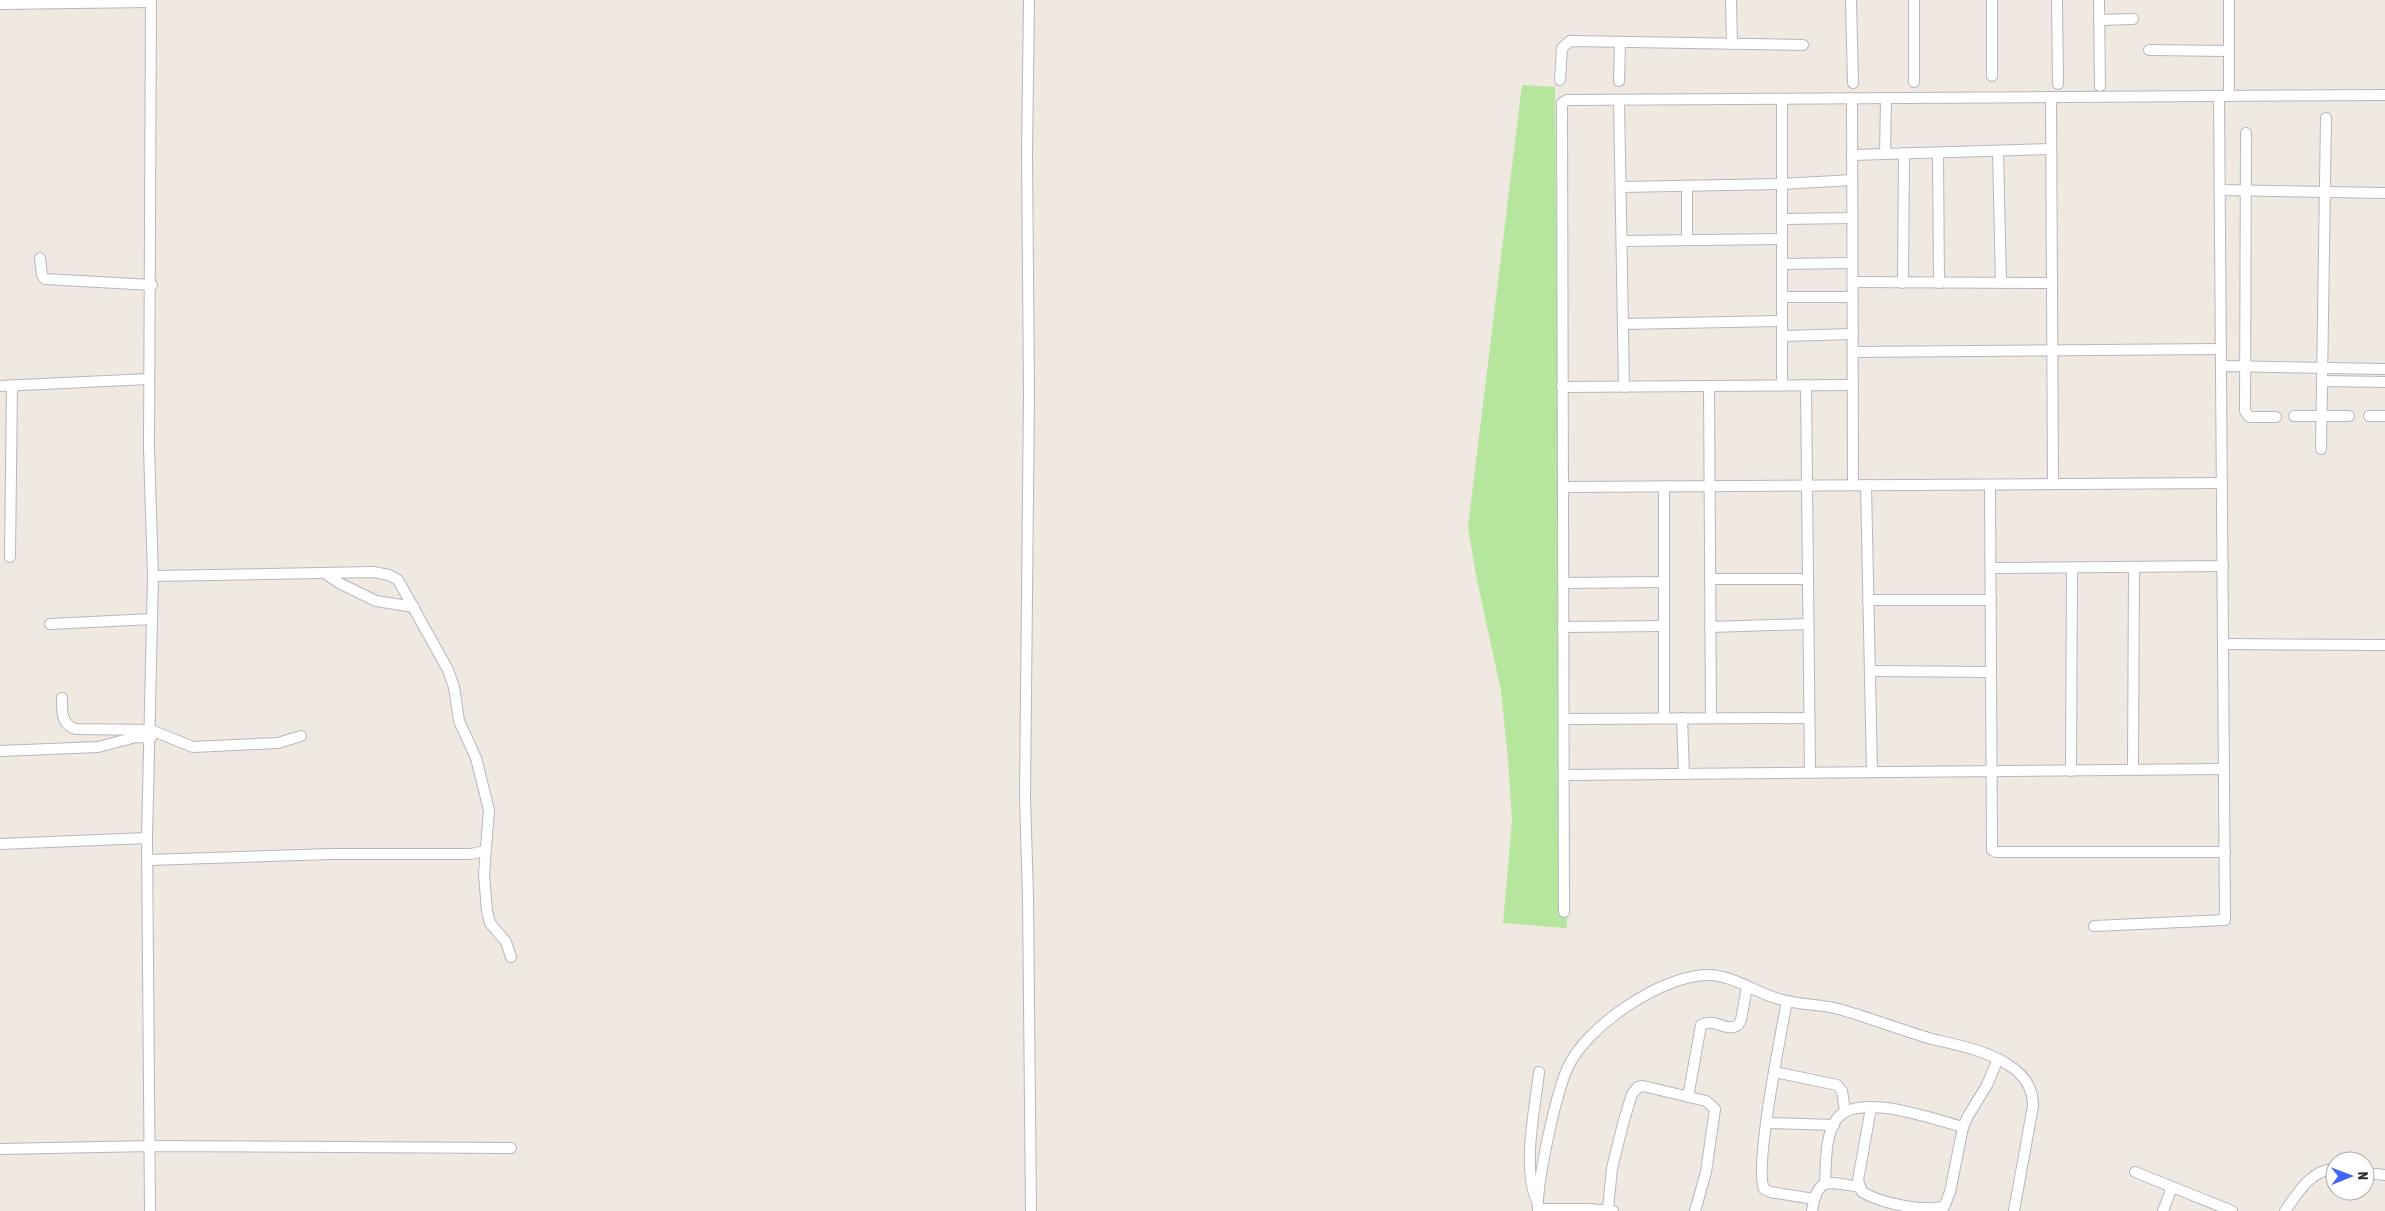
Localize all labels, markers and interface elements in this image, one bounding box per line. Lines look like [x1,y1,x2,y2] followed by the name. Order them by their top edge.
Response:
[2325,1151,2375,1201] north arrow
[2355,1172,2371,1180] text: N

